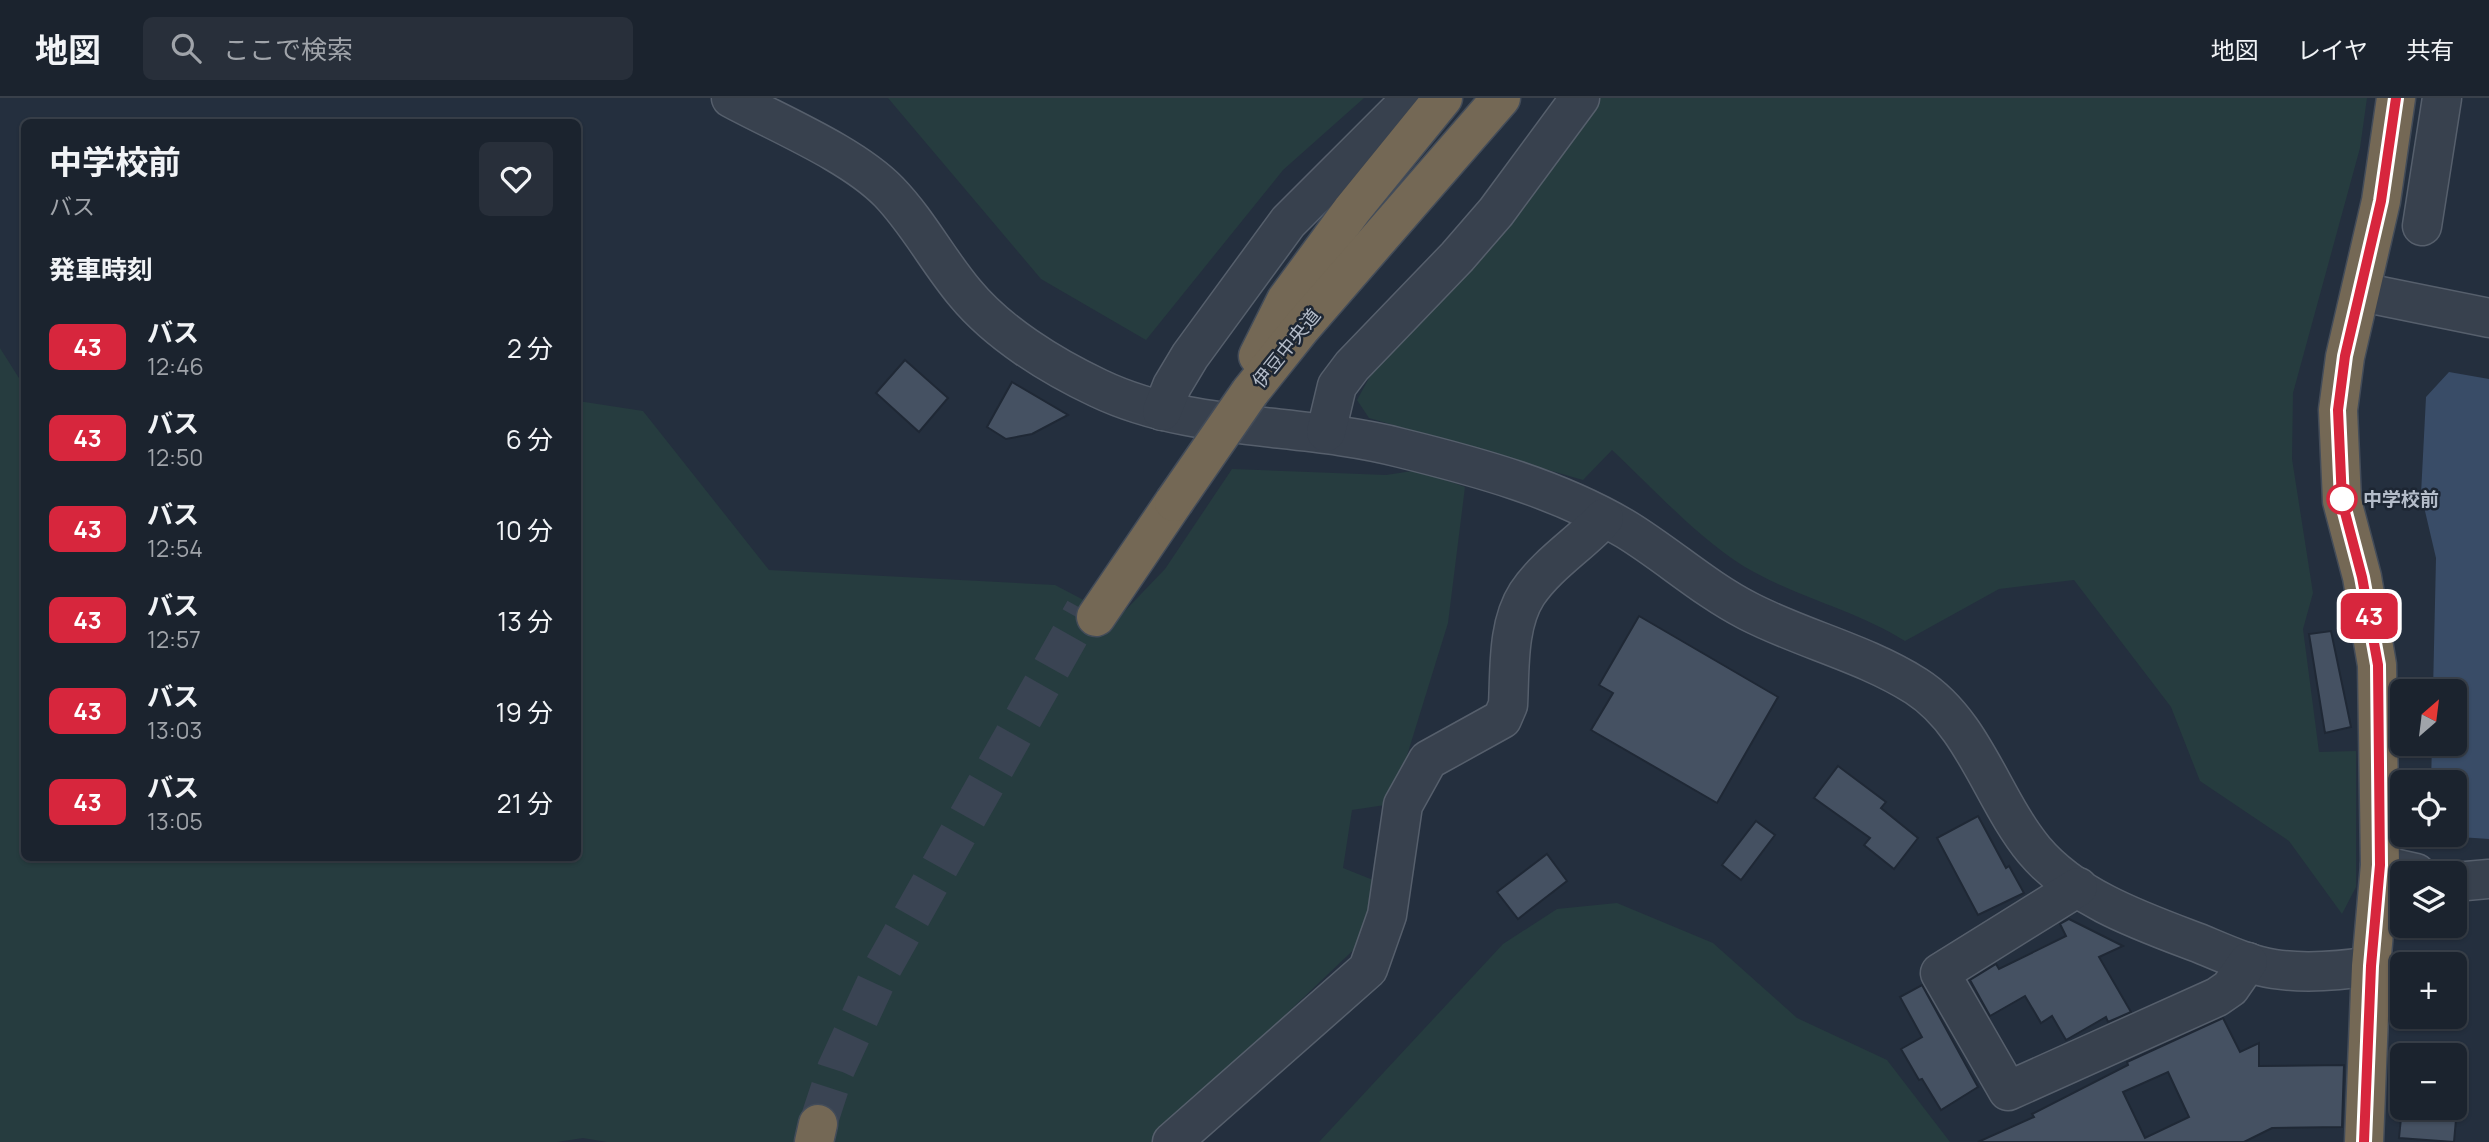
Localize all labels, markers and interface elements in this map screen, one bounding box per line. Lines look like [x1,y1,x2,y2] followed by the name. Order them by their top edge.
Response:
[143,17,633,80] search box
[35,27,101,72] text: 地図
[167,29,205,67] icon: search
[223,31,353,67] text: ここで検索
[2211,33,2259,66] text: 地図
[2297,33,2368,66] text: レイヤ
[2406,33,2454,66] text: 共有
[49,139,181,184] text: 中学校前
[479,142,553,216] button: heart
[49,190,95,222] text: バス
[49,251,153,287] text: 発車時刻
[1246,303,1326,393] street label: 伊豆中央道
[147,314,199,350] text: バス
[73,330,102,363] text: 43
[507,330,553,366] text: 2 分
[147,350,204,382] text: 12:46
[147,405,199,441] text: バス
[73,421,102,454] text: 43
[506,421,553,457] text: 6 分
[147,441,203,473] text: 12:50
[2327,484,2357,514] marker: 中学校前
[2363,486,2439,512] place label: 中学校前
[147,496,199,532] text: バス
[73,512,102,545] text: 43
[496,512,553,548] text: 10 分
[147,532,203,564] text: 12:54
[147,587,199,623] text: バス
[2338,593,2400,639] line badge: 43
[2355,599,2383,632] text: 43
[73,603,102,636] text: 43
[497,603,553,639] text: 13 分
[147,623,201,655] text: 12:57
[147,678,199,714] text: バス
[2390,679,2468,756] north arrow
[2390,679,2467,1120] map controls
[73,694,102,727] text: 43
[496,694,553,730] text: 19 分
[147,714,202,746] text: 13:03
[147,769,199,805] text: バス
[2390,770,2467,847] button: locate
[73,785,102,818] text: 43
[497,785,553,821] text: 21 分
[147,805,203,837] text: 13:05
[2390,861,2467,938] button: layers
[2390,952,2467,1029] button: +
[2390,1043,2467,1120] button: −

